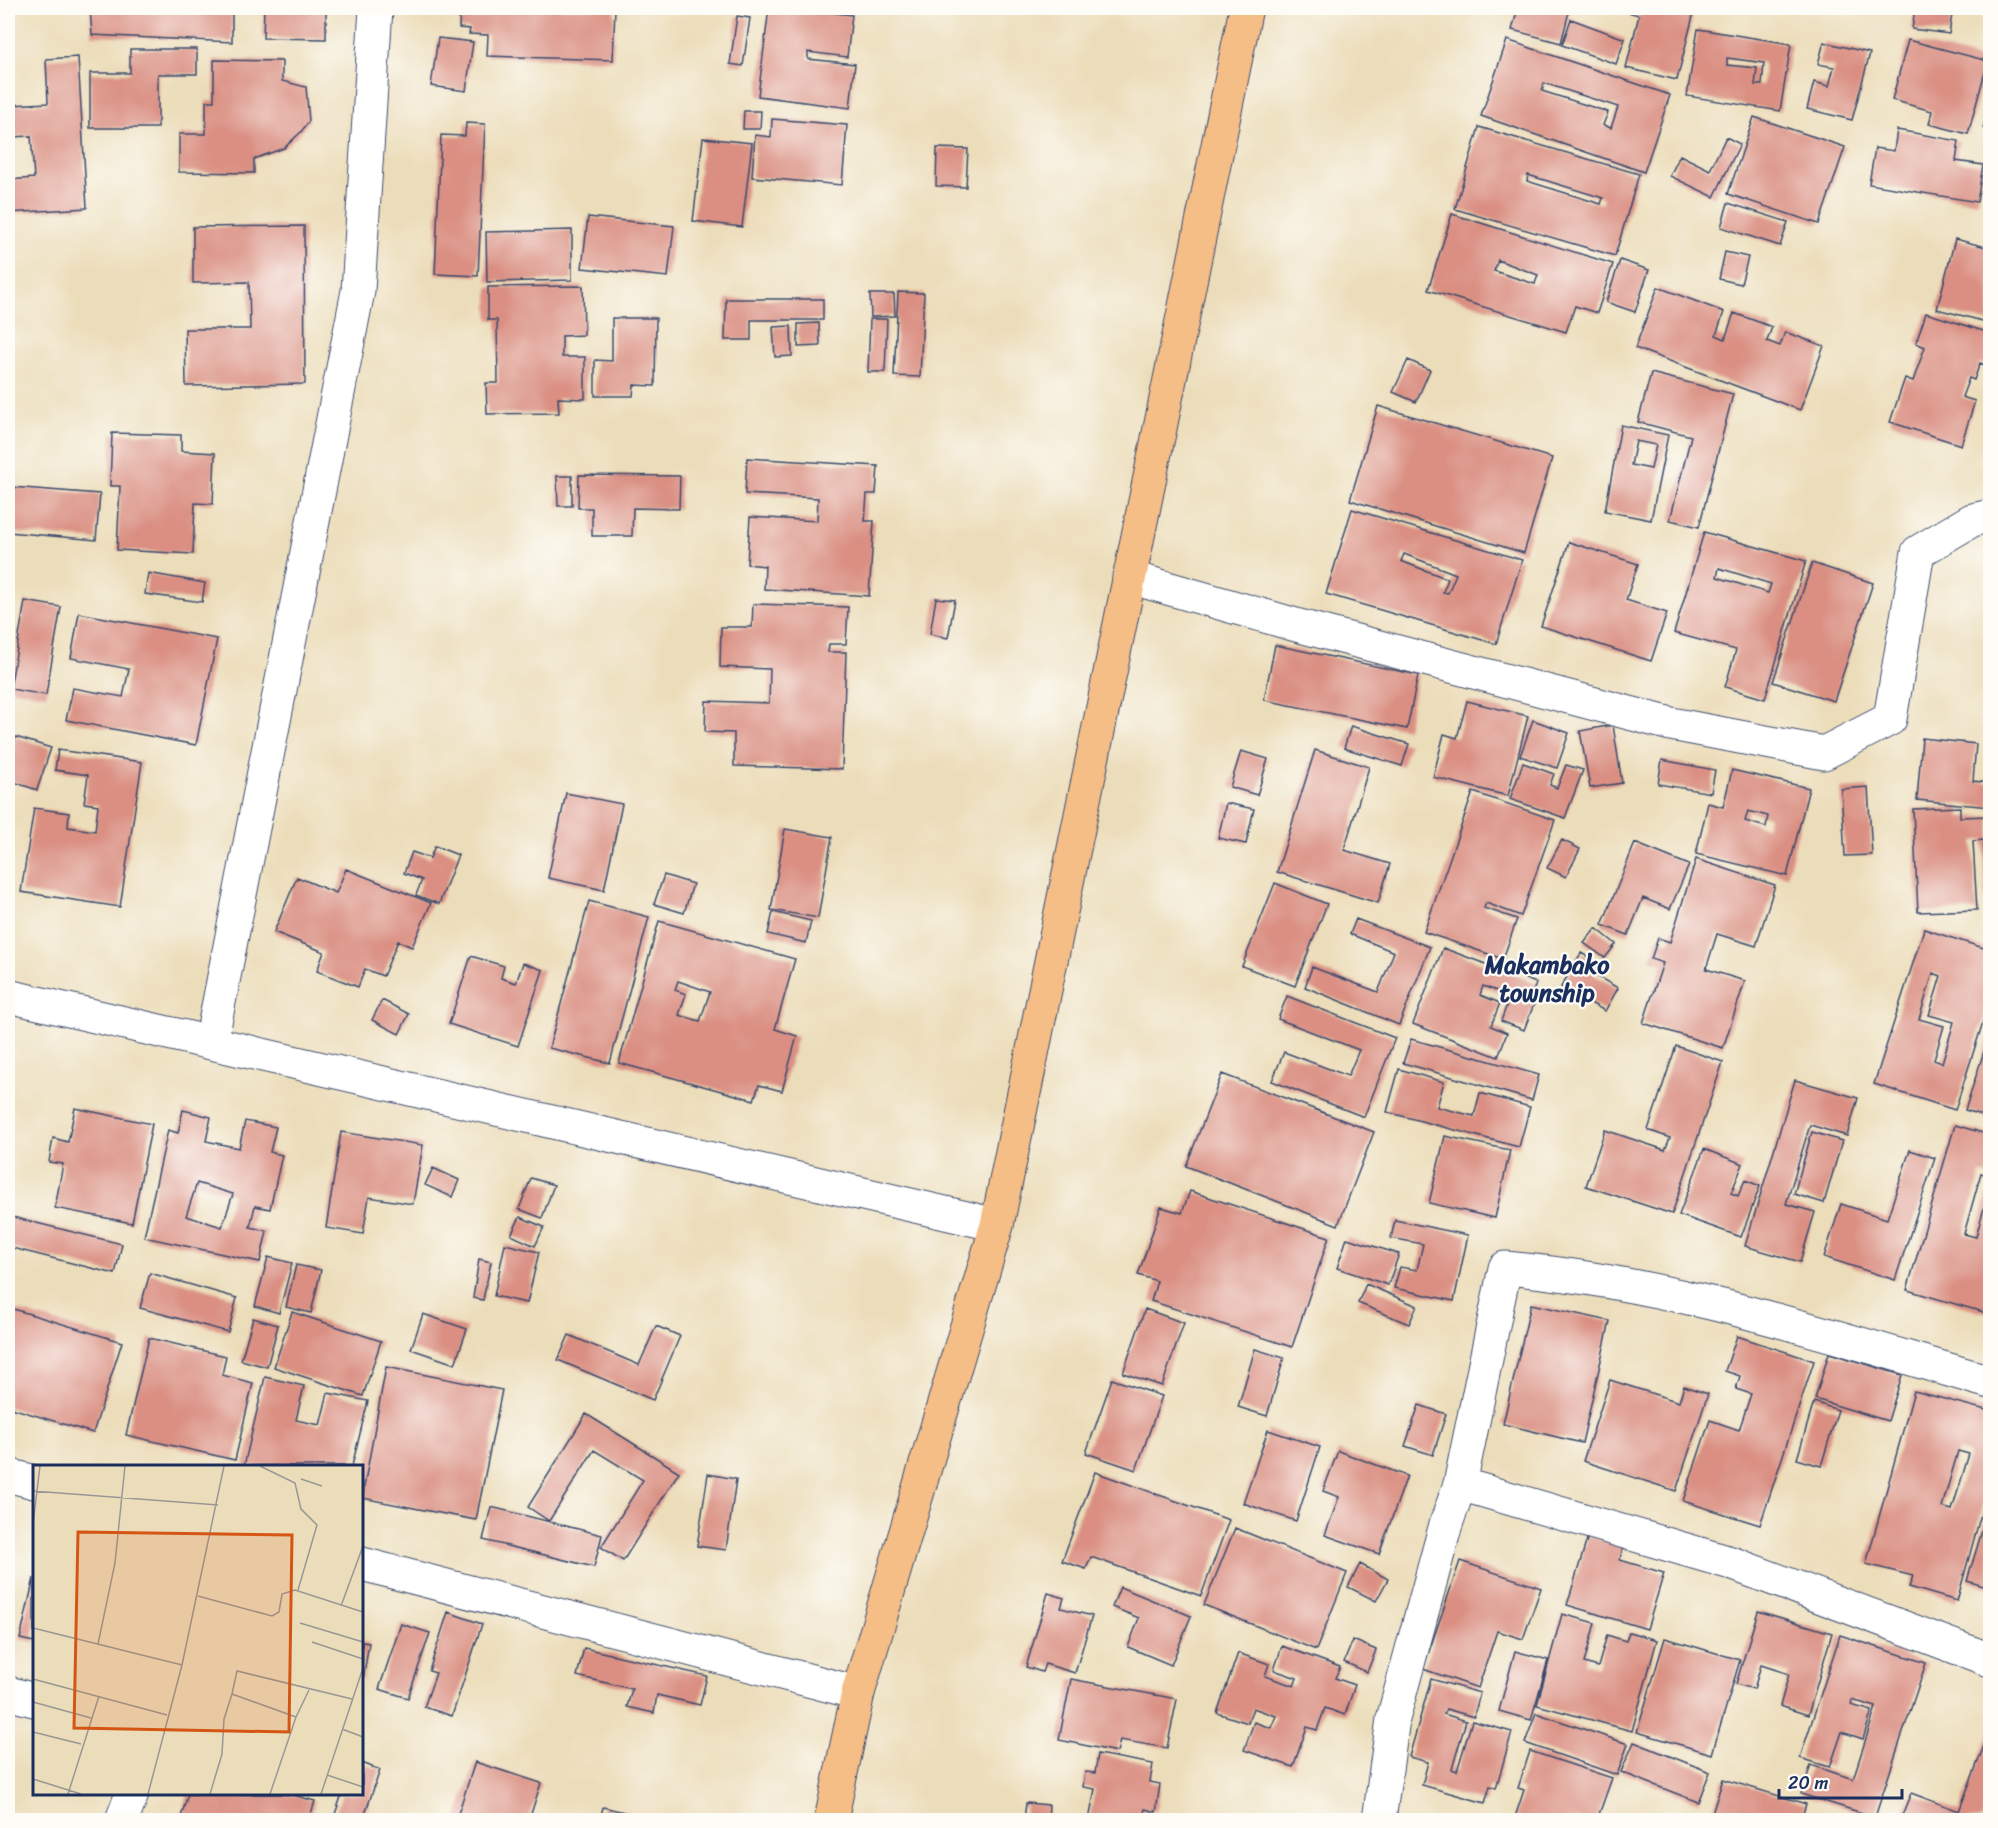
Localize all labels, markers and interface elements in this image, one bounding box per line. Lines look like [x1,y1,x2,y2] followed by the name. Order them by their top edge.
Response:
[1484,944,1610,1014] district label: Makambako township
[33,1465,363,1795] inset map
[1779,1762,1902,1800] scale bar
[1788,1767,1828,1799] text: 20 m

